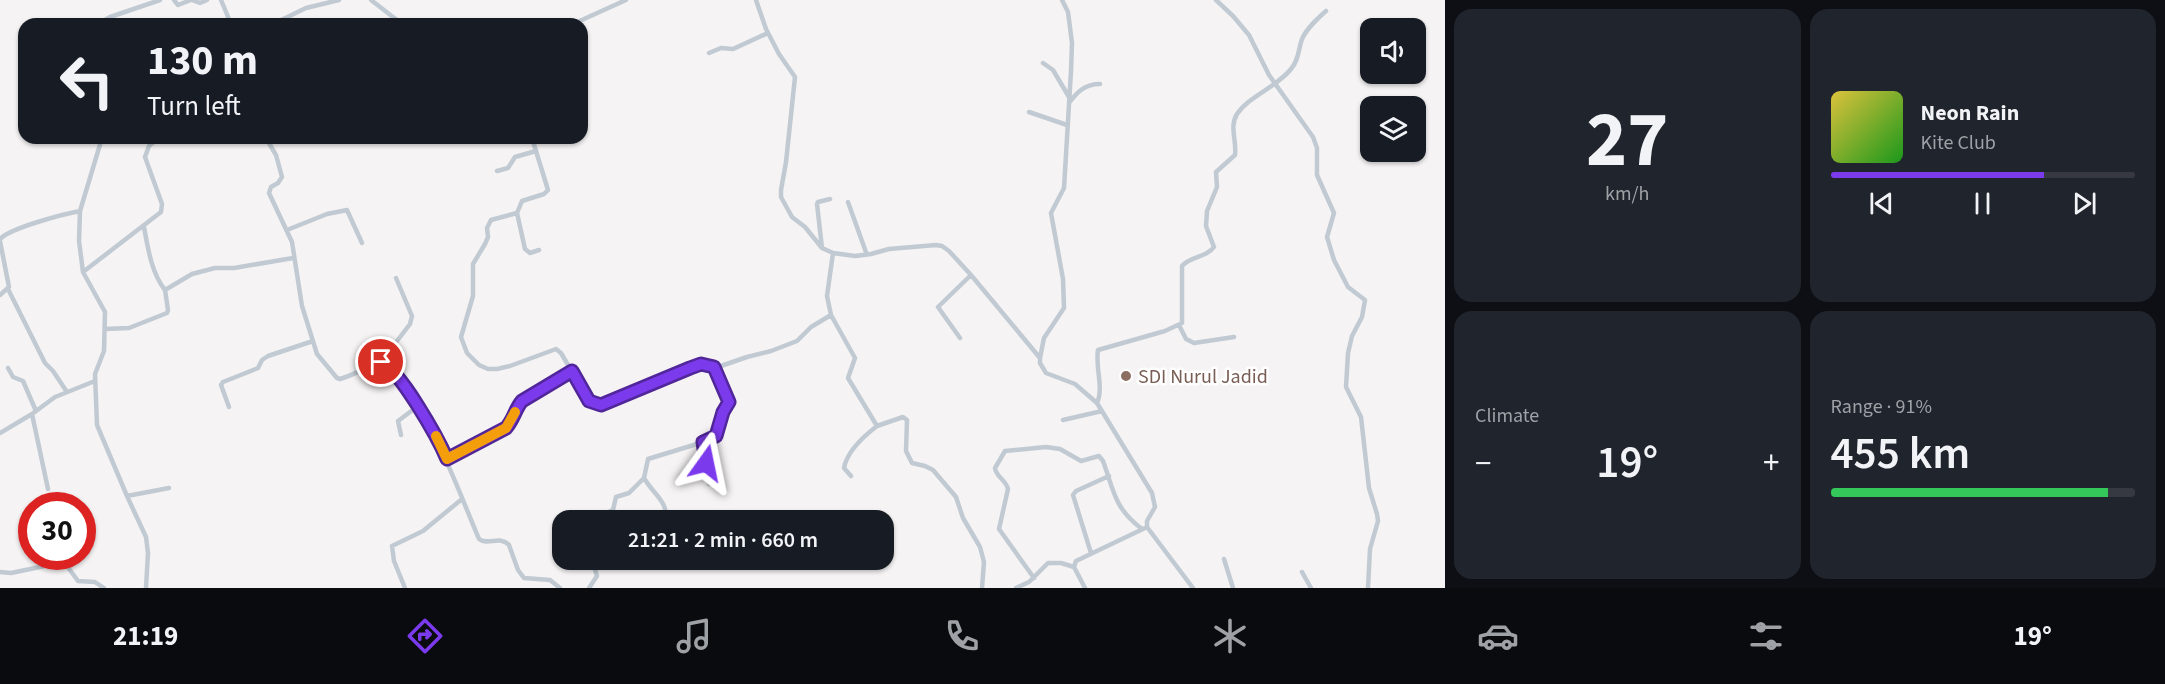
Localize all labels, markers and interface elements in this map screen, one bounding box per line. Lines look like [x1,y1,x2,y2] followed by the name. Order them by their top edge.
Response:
[1360,18,1426,162] map controls
[1360,18,1426,84] button: sound
[147,31,258,91] text: 130 m
[48,42,126,120] icon: left
[1586,85,1668,196] text: 27
[147,87,241,126] text: Turn left
[1360,96,1426,162] button: layers
[1921,97,2019,129] text: Neon Rain
[1921,129,1996,157] text: Kite Club
[1605,180,1649,208] text: km/h
[1865,187,1898,220] icon: previous
[1966,187,1999,220] icon: pause
[2068,187,2101,220] icon: next
[355,336,406,387] pin
[364,345,397,378] icon: arrive
[1138,363,1268,391] place label: SDI Nurul Jadid
[1119,369,1133,383] marker: SDI Nurul Jadid
[1831,393,1932,421] text: Range · 91%
[1475,402,1539,430] text: Climate
[1831,422,1970,486] text: 455 km
[674,431,738,495] position arrow
[1596,431,1658,495] text: 19°
[1475,440,1491,487] text: −
[1763,440,1780,487] text: +
[18,492,96,570] speed limit sign: 30
[628,524,818,556] text: 21:21 · 2 min · 660 m
[404,615,446,657] icon: directions
[673,615,715,657] icon: music
[941,615,983,657] icon: phone
[1209,615,1251,657] icon: climate
[1477,615,1519,657] icon: car
[1745,615,1787,657] icon: filters
[113,617,178,656] text: 21:19
[2014,617,2052,656] text: 19°

